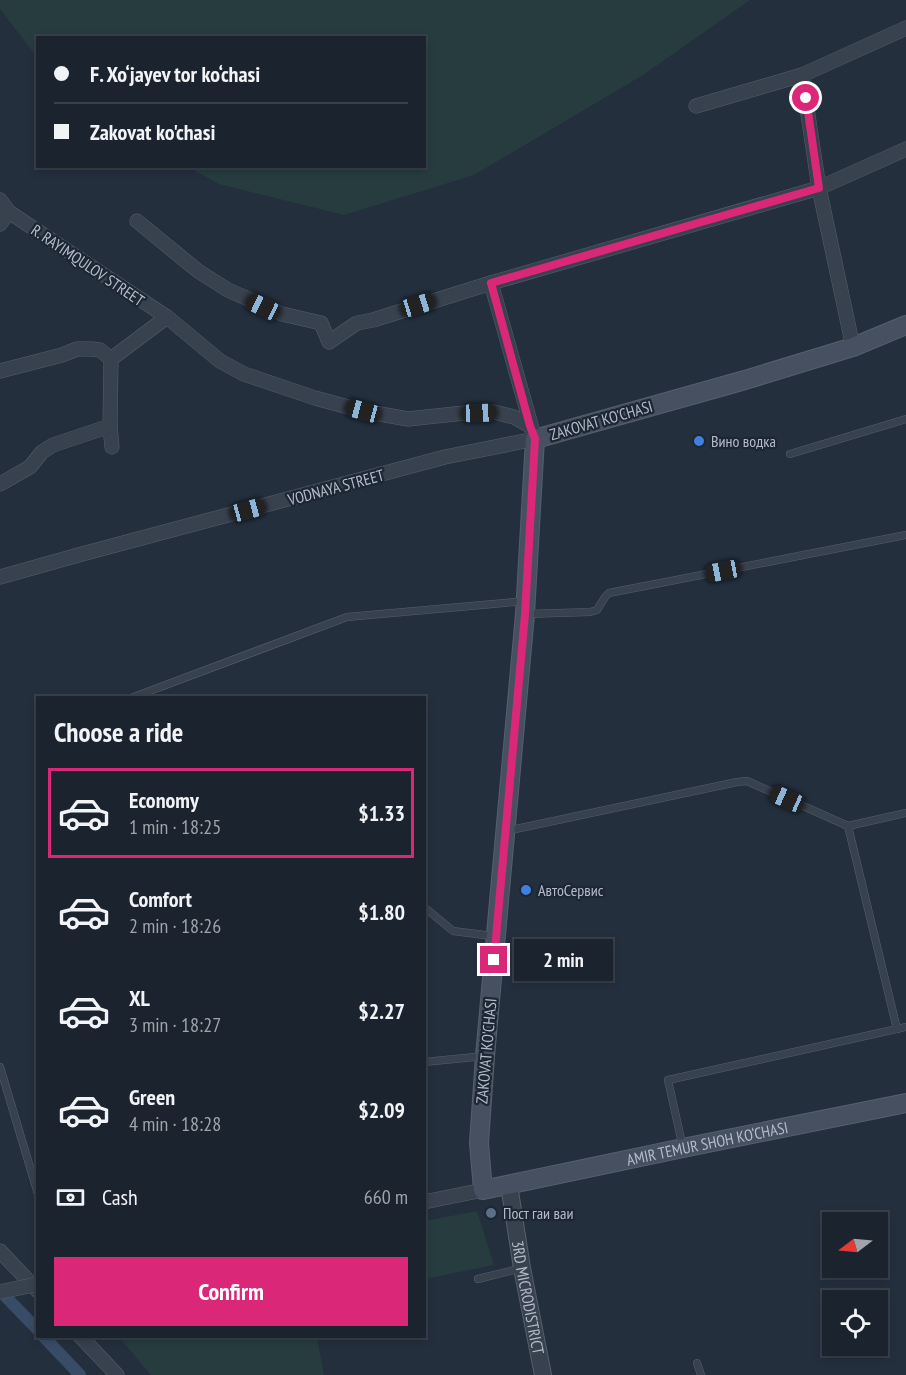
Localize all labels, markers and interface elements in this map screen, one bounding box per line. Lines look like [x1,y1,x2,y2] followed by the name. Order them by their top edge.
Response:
[90,60,260,88] text: F. Xo‘jayev tor ko‘chasi
[792,84,819,111] route start
[90,118,215,146] text: Zakovat ko'chasi
[28,220,148,310] street label: R. RAYIMQULOV STREET
[243,291,283,323] car
[398,291,438,319] car
[547,396,655,444] street label: ZAKOVAT KO'CHASI
[343,398,383,424] car
[461,403,497,423] car
[711,431,776,451] place label: Вино водка
[692,434,706,448] marker: Вино водка
[285,465,386,510] street label: VODNAYA STREET
[228,497,268,523] car
[704,559,742,583] car
[54,715,183,749] text: Choose a ride
[767,783,807,815] car
[57,786,111,840] icon: car
[129,786,199,814] text: Economy
[358,799,405,827] text: $1.33
[129,814,221,840] text: 1 min · 18:25
[538,880,604,900] place label: АвтоСервис
[519,883,533,897] marker: АвтоСервис
[57,885,111,939] icon: car
[129,885,192,913] text: Comfort
[358,898,405,926] text: $1.80
[129,913,221,939] text: 2 min · 18:26
[515,939,614,981] callout: 2 min
[480,946,507,973] route end
[543,947,584,973] text: 2 min
[57,984,111,1038] icon: car
[129,984,150,1012] text: XL
[358,997,405,1025] text: $2.27
[471,997,501,1105] street label: ZAKOVAT KO'CHASI
[129,1012,221,1038] text: 3 min · 18:27
[57,1083,111,1137] icon: car
[129,1083,175,1111] text: Green
[358,1096,405,1124] text: $2.09
[129,1111,221,1137] text: 4 min · 18:28
[625,1117,790,1170] street label: AMIR TEMUR SHOH KO‘CHASI
[54,1181,87,1214] icon: cash
[102,1183,138,1211] text: Cash
[364,1184,408,1210] text: 660 m
[503,1203,573,1223] place label: Пост гаи ваи
[484,1206,498,1220] marker: Пост гаи ваи
[822,1212,888,1278] north arrow
[822,1212,888,1356] map controls
[508,1239,549,1356] street label: 3RD MICRODISTRICT
[54,1257,408,1326] button: Confirm
[822,1290,888,1356] button: locate

